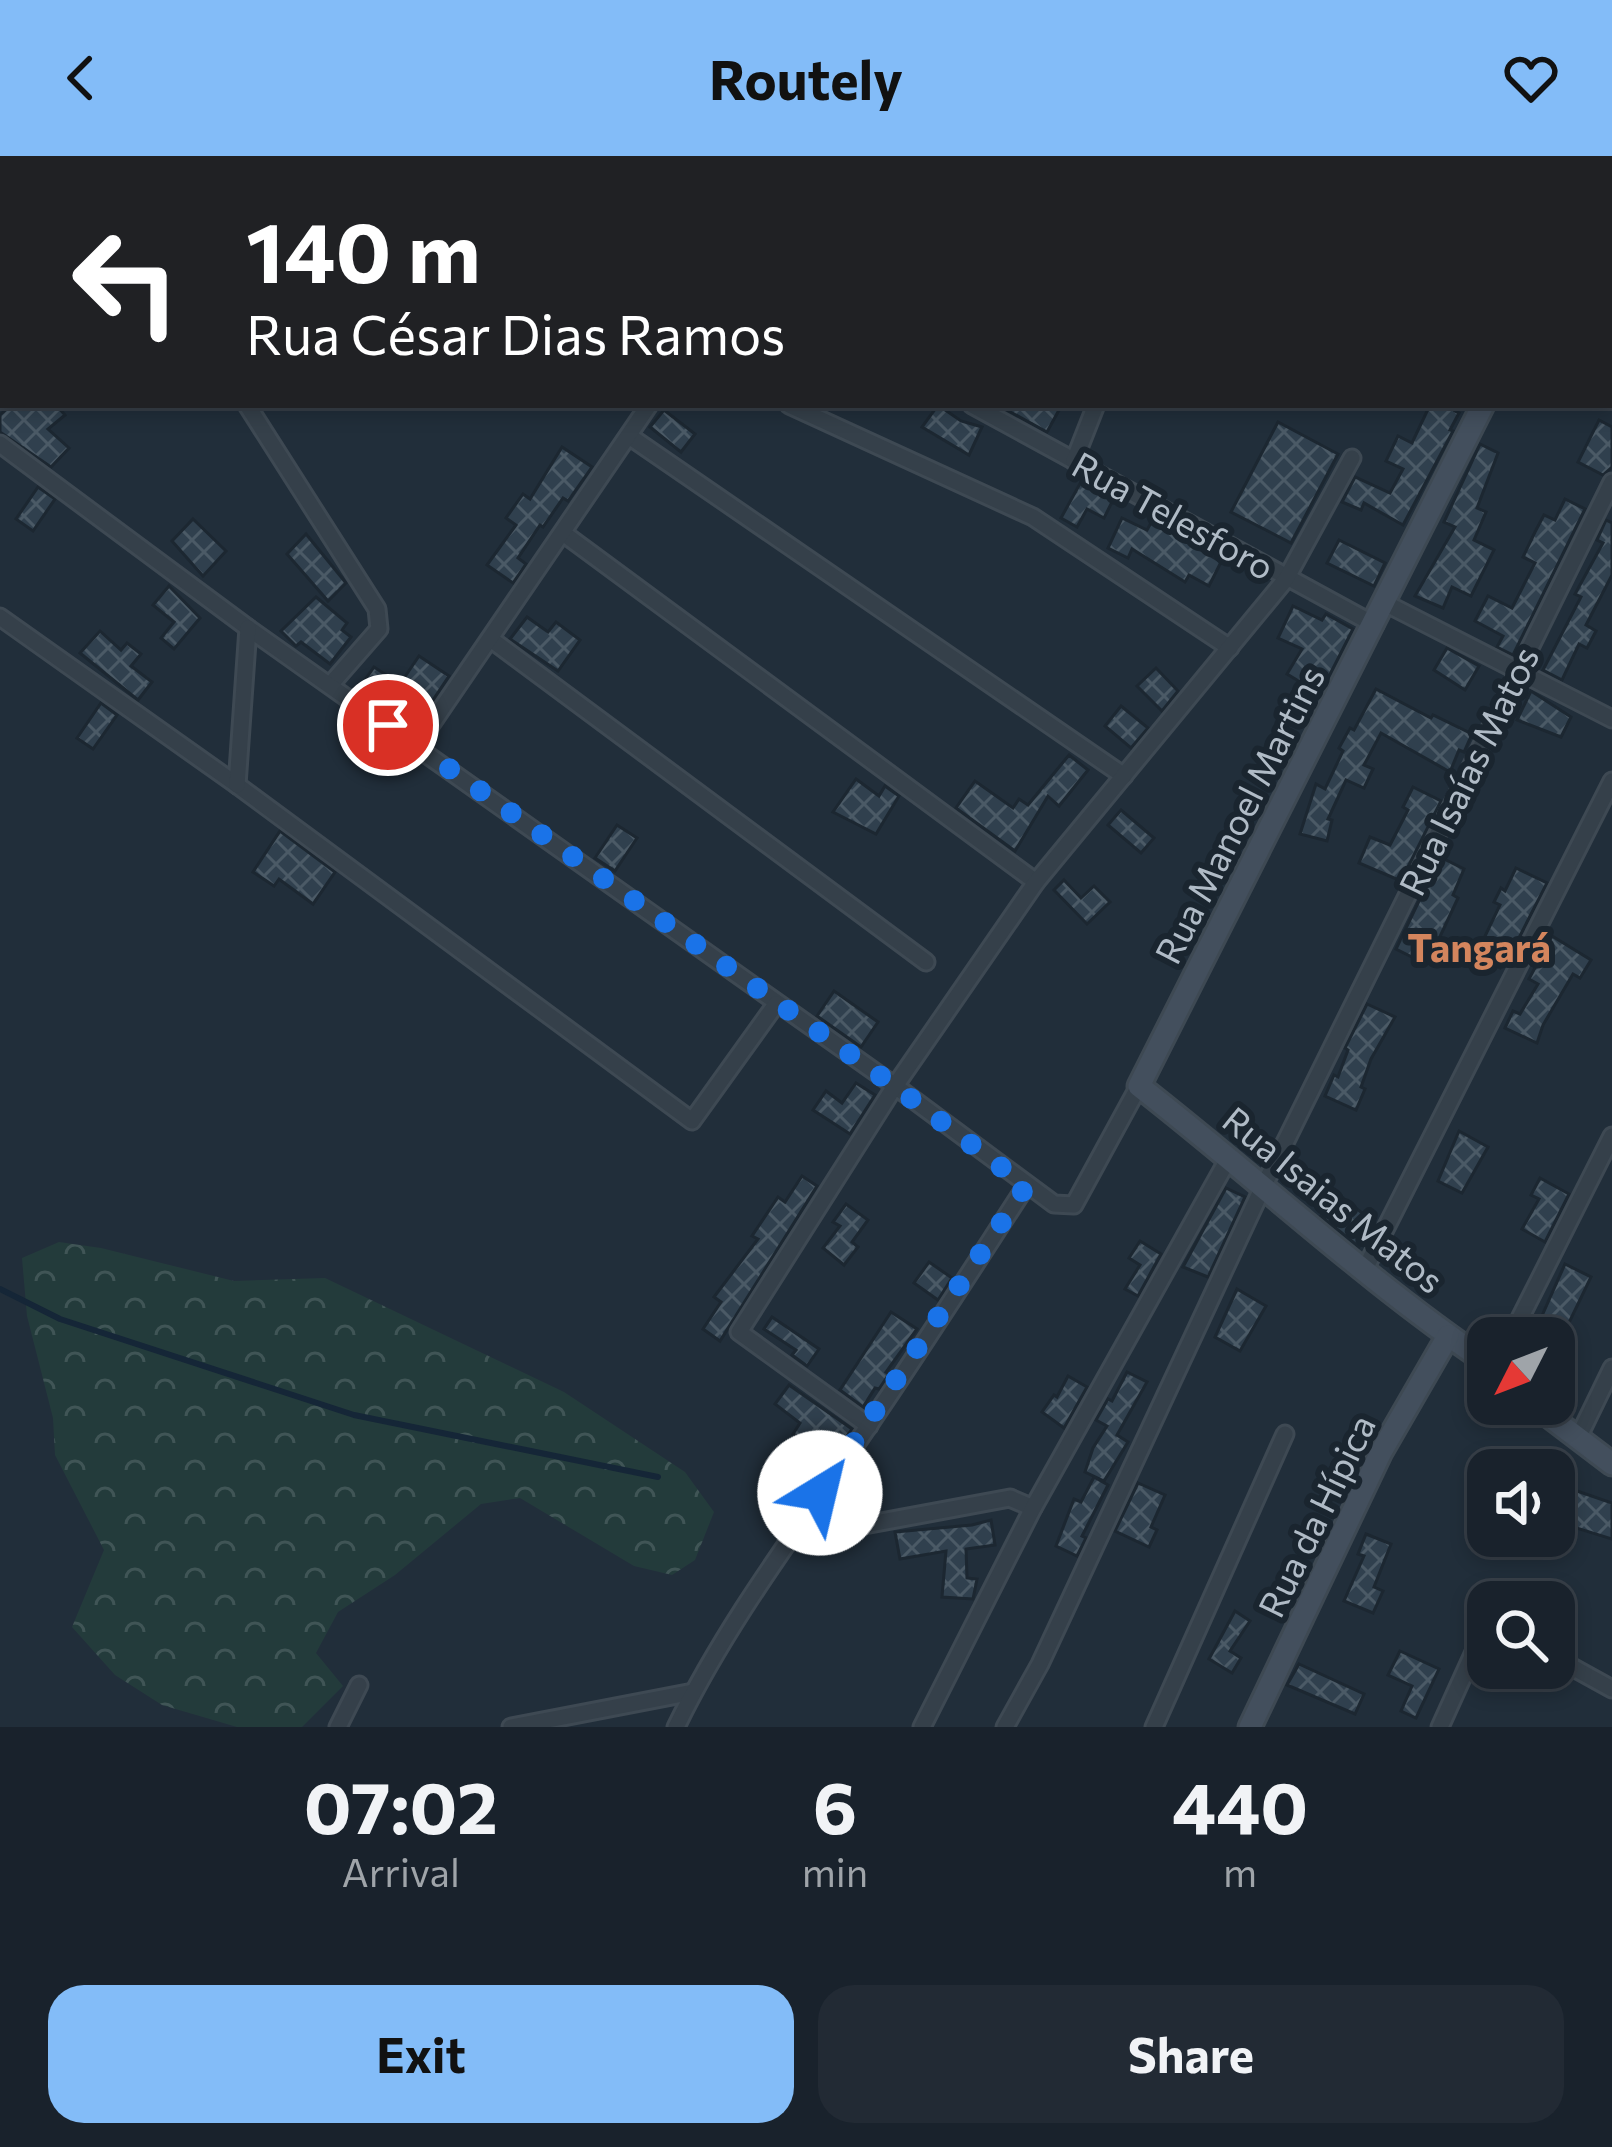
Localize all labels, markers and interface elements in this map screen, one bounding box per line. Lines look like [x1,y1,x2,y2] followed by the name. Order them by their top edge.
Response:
[48,45,114,111] icon: back
[709,45,903,111] text: Routely
[1498,45,1564,111] icon: heart
[246,198,481,300] text: 140 m
[48,204,204,360] icon: left
[246,300,785,366] text: Rua César Dias Ramos
[1066,441,1282,588] street label: Rua Telesforo
[1388,639,1546,902] street label: Rua Isaías Matos
[1144,658,1332,970] street label: Rua Manoel Martins
[337,674,439,776] pin
[355,692,421,758] icon: arrive
[1407,922,1551,970] district label: Tangará
[1215,1096,1454,1301] street label: Rua Isaias Matos
[1467,1317,1575,1425] north arrow
[1467,1317,1575,1689] map controls
[1247,1407,1383,1623] street label: Rua da Hípica
[757,1430,883,1556] position arrow
[1467,1449,1575,1557] button: sound
[1467,1581,1575,1689] button: search
[304,1761,498,1849] text: 07:02
[813,1761,857,1849] text: 6
[1172,1761,1308,1849] text: 440
[342,1847,460,1895] text: Arrival
[802,1847,868,1895] text: min
[1223,1847,1257,1895] text: m
[48,1985,794,2123] button: Exit
[818,1985,1564,2123] button: Share

